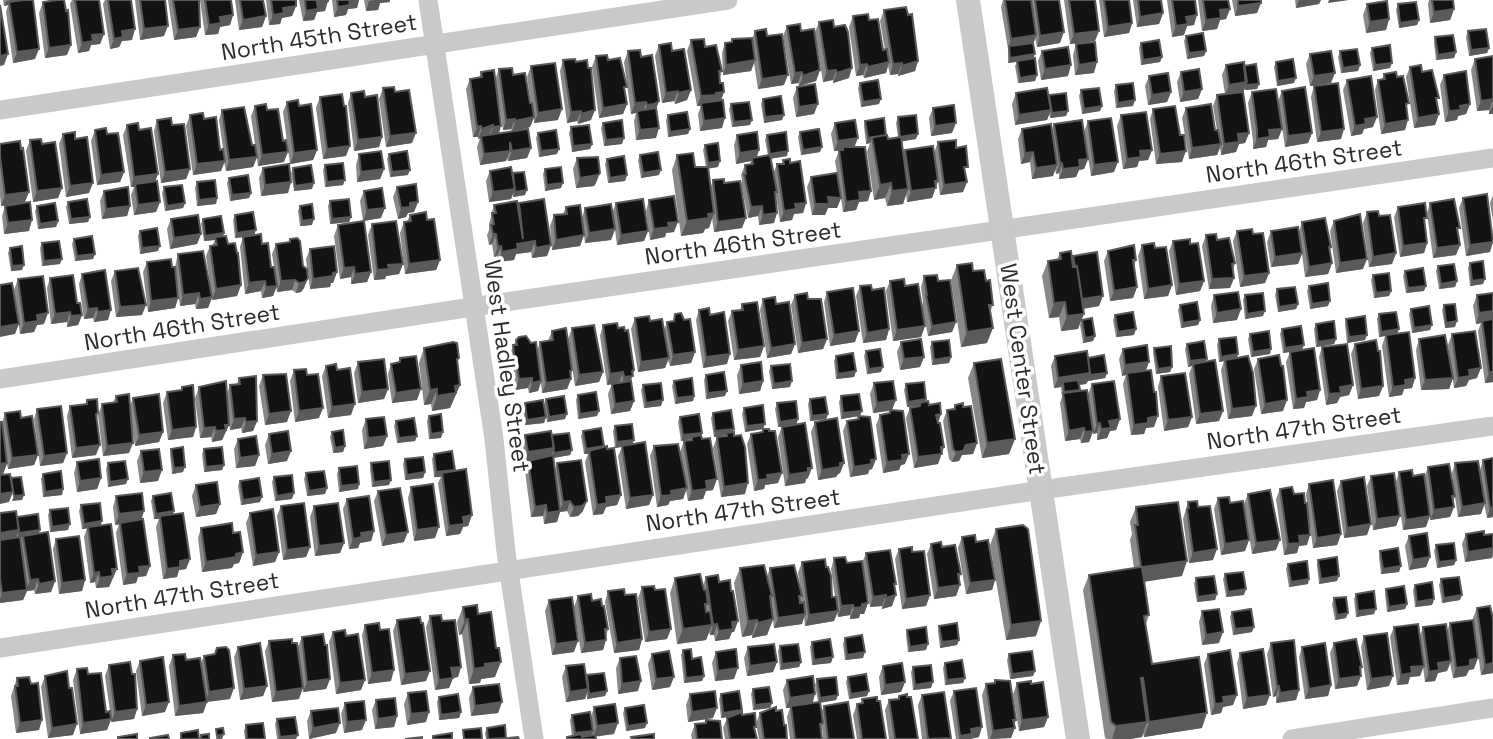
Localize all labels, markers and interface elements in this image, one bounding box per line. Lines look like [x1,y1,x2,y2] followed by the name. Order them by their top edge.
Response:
[219,7,419,67] street label: North 45th Street
[1204,132,1404,190] street label: North 46th Street
[643,214,843,272] street label: North 46th Street
[477,258,537,474] street label: West Hadley Street
[993,262,1053,476] street label: West Center Street
[82,297,282,357] street label: North 46th Street
[1205,399,1403,457] street label: North 47th Street
[644,481,842,539] street label: North 47th Street
[83,565,281,625] street label: North 47th Street

